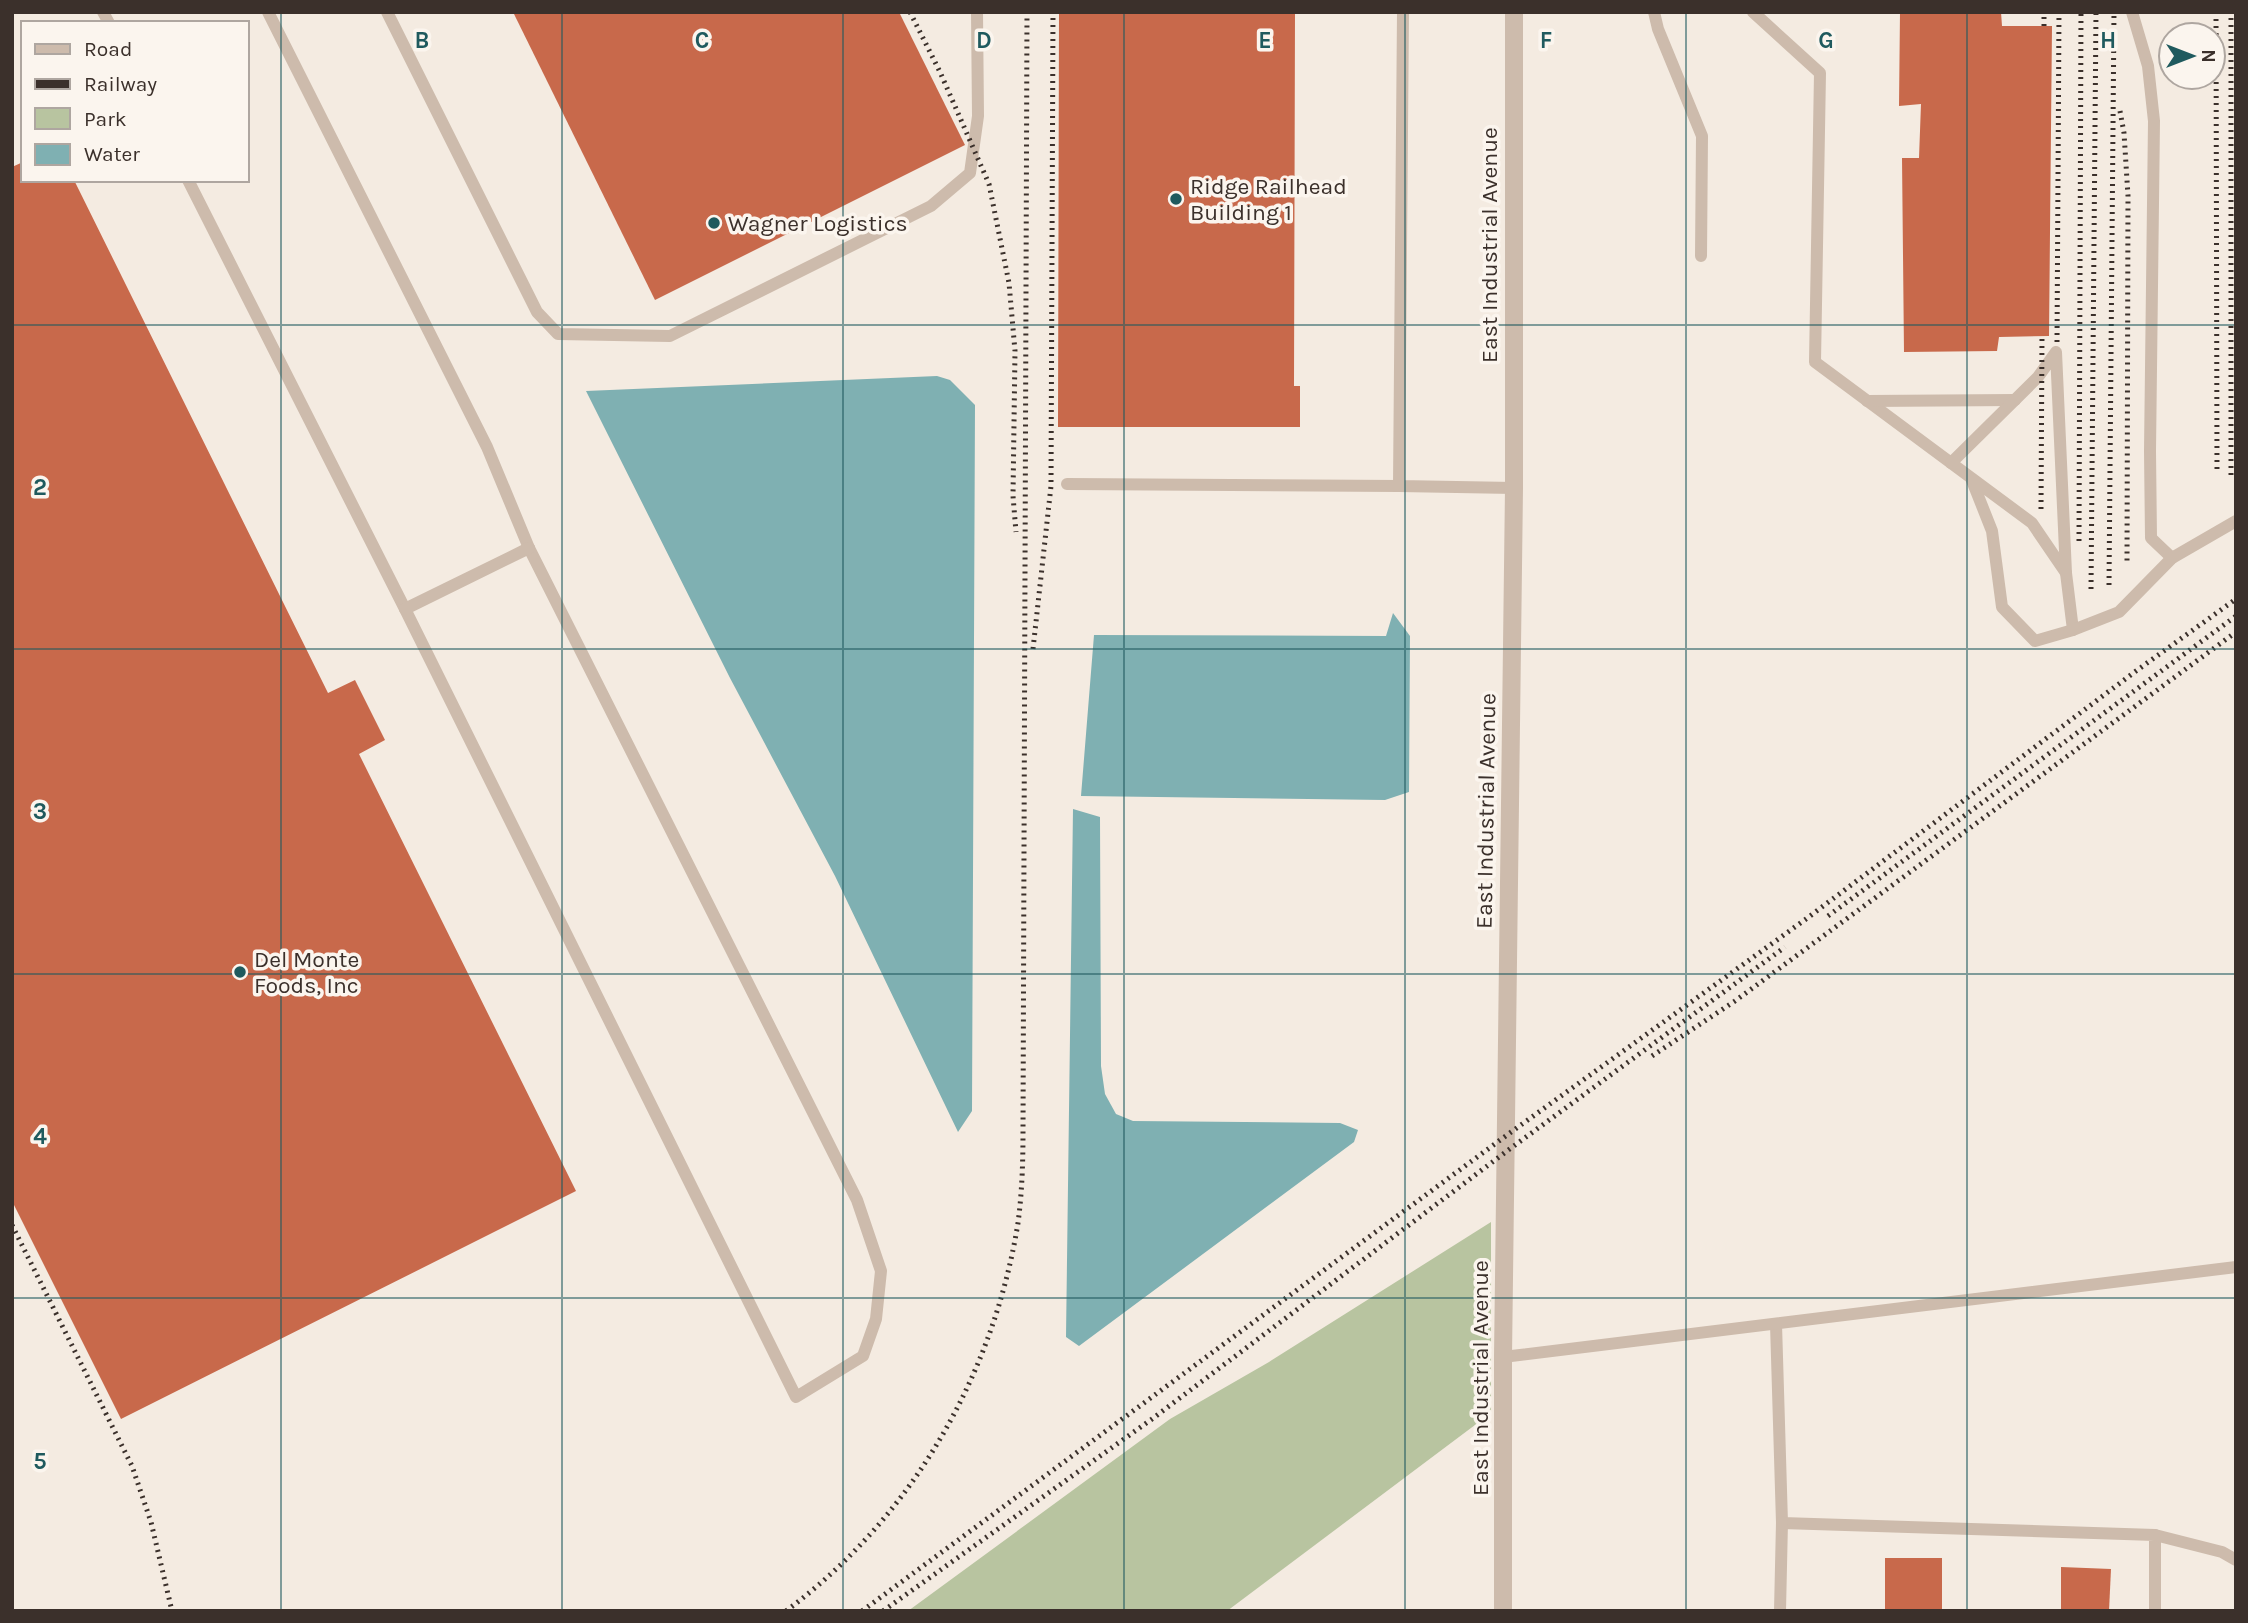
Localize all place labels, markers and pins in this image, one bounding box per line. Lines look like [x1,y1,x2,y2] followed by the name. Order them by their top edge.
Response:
[1190,173,1347,226] place label: Ridge Railhead Building 1
[1168,191,1184,207] marker: Ridge Railhead Building 1
[728,210,908,237] place label: Wagner Logistics
[706,215,722,231] marker: Wagner Logistics
[254,946,359,999] place label: Del Monte Foods, Inc
[232,964,248,980] marker: Del Monte Foods, Inc

